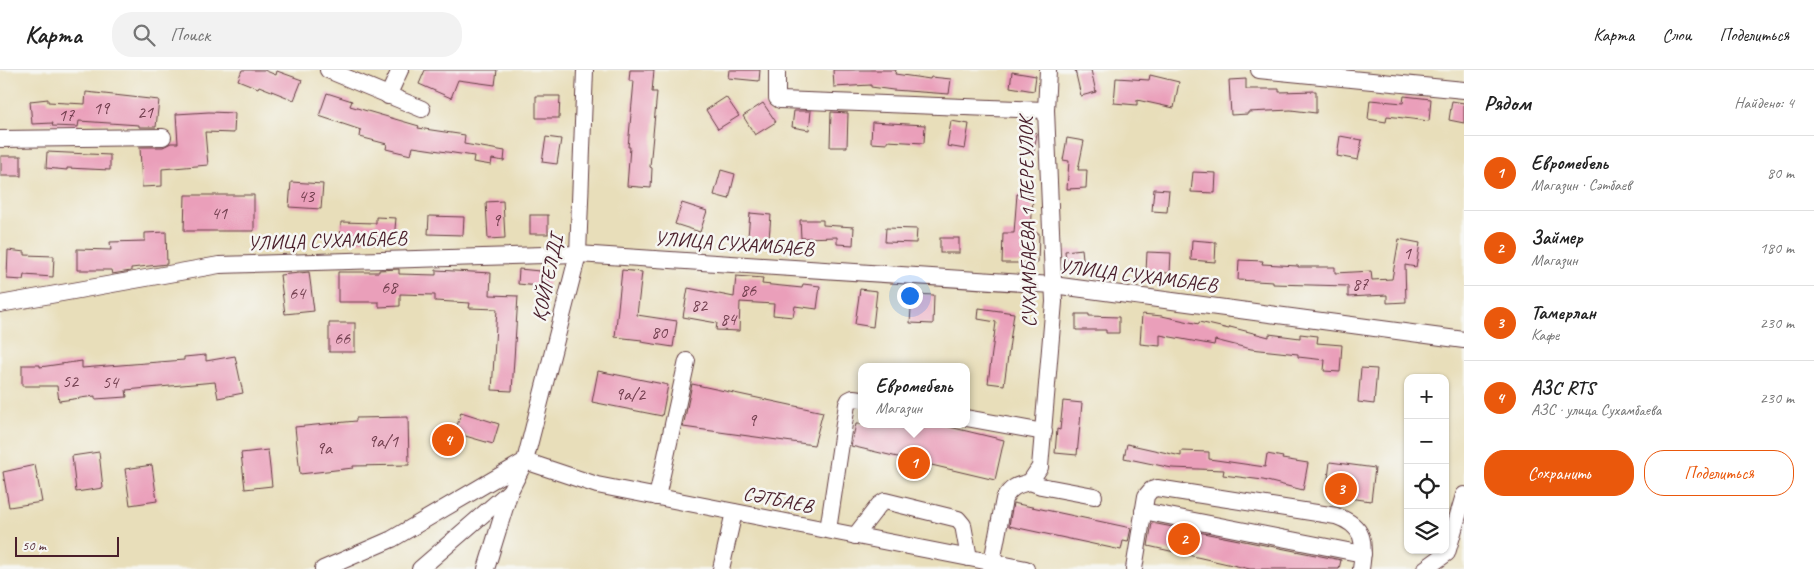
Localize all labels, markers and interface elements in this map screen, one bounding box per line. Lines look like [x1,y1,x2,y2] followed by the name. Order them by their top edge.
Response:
[112,12,462,57] search box
[25,20,82,50] text: Карта
[130,21,158,49] icon: search
[170,23,210,47] text: Поиск
[1593,24,1634,46] text: Карта
[1662,24,1691,46] text: Слои
[1719,24,1789,46] text: Поделиться
[1484,90,1531,116] text: Рядом
[1734,93,1794,113] text: Найдено: 4
[93,97,111,119] house number: 19
[137,101,154,123] house number: 21
[58,104,75,126] house number: 17
[1013,112,1042,328] street label: СУХАМБАЕВА 1 ПЕРЕУЛОК
[1531,151,1608,175] text: Евромебель
[1496,163,1504,183] text: 1
[1767,163,1794,183] text: 80 m
[1531,175,1631,195] text: Магазин · Сәтбаев
[298,185,316,207] house number: 43
[211,202,228,224] house number: 41
[492,209,502,231] house number: 9
[247,225,409,256] street label: УЛИЦА СУХАМБАЕВ
[654,225,816,262] street label: УЛИЦА СУХАМБАЕВ
[1531,226,1583,250] text: Займер
[526,228,570,323] street label: ҚОЙГЕЛДІ
[1496,238,1504,258] text: 2
[1760,238,1794,258] text: 180 m
[1403,242,1412,264] house number: 1
[1531,250,1578,270] text: Магазин
[1057,253,1220,298] street label: УЛИЦА СУХАМБАЕВ
[1352,273,1369,295] house number: 87
[381,276,399,298] house number: 68
[740,279,757,301] house number: 86
[289,282,307,304] house number: 64
[897,283,923,309] your location
[691,294,709,316] house number: 82
[1531,301,1596,325] text: Тамерлан
[720,308,738,330] house number: 84
[1496,313,1504,333] text: 3
[1760,313,1794,333] text: 230 m
[651,321,669,343] house number: 80
[1531,325,1559,345] text: Кафе
[334,327,351,349] house number: 66
[858,363,970,428] popup
[62,370,80,392] house number: 52
[102,371,120,393] house number: 54
[876,374,952,398] text: Евромебель
[1404,374,1449,554] map controls
[1404,374,1449,419] button: +
[1531,376,1595,400] text: АЗС RTS
[615,383,647,405] house number: 9а/2
[1496,388,1504,408] text: 4
[1760,388,1794,408] text: 230 m
[876,398,922,418] text: Магазин
[1531,400,1661,420] text: АЗС · улица Сухамбаева
[748,409,758,431] house number: 9
[1404,419,1449,464] button: −
[432,421,464,459] pin: 4
[368,430,399,452] house number: 9а/1
[316,437,333,459] house number: 9а
[898,444,930,482] pin: 1
[1484,450,1634,496] button: Сохранить
[1644,450,1794,496] button: Поделиться
[1404,464,1449,509] button: locate
[1325,470,1357,508] pin: 3
[741,481,817,519] street label: СӘТБАЕВ
[1404,509,1449,554] button: layers
[1168,520,1200,558] pin: 2
[15,534,119,557] scale bar
[22,537,46,554] text: 50 m

